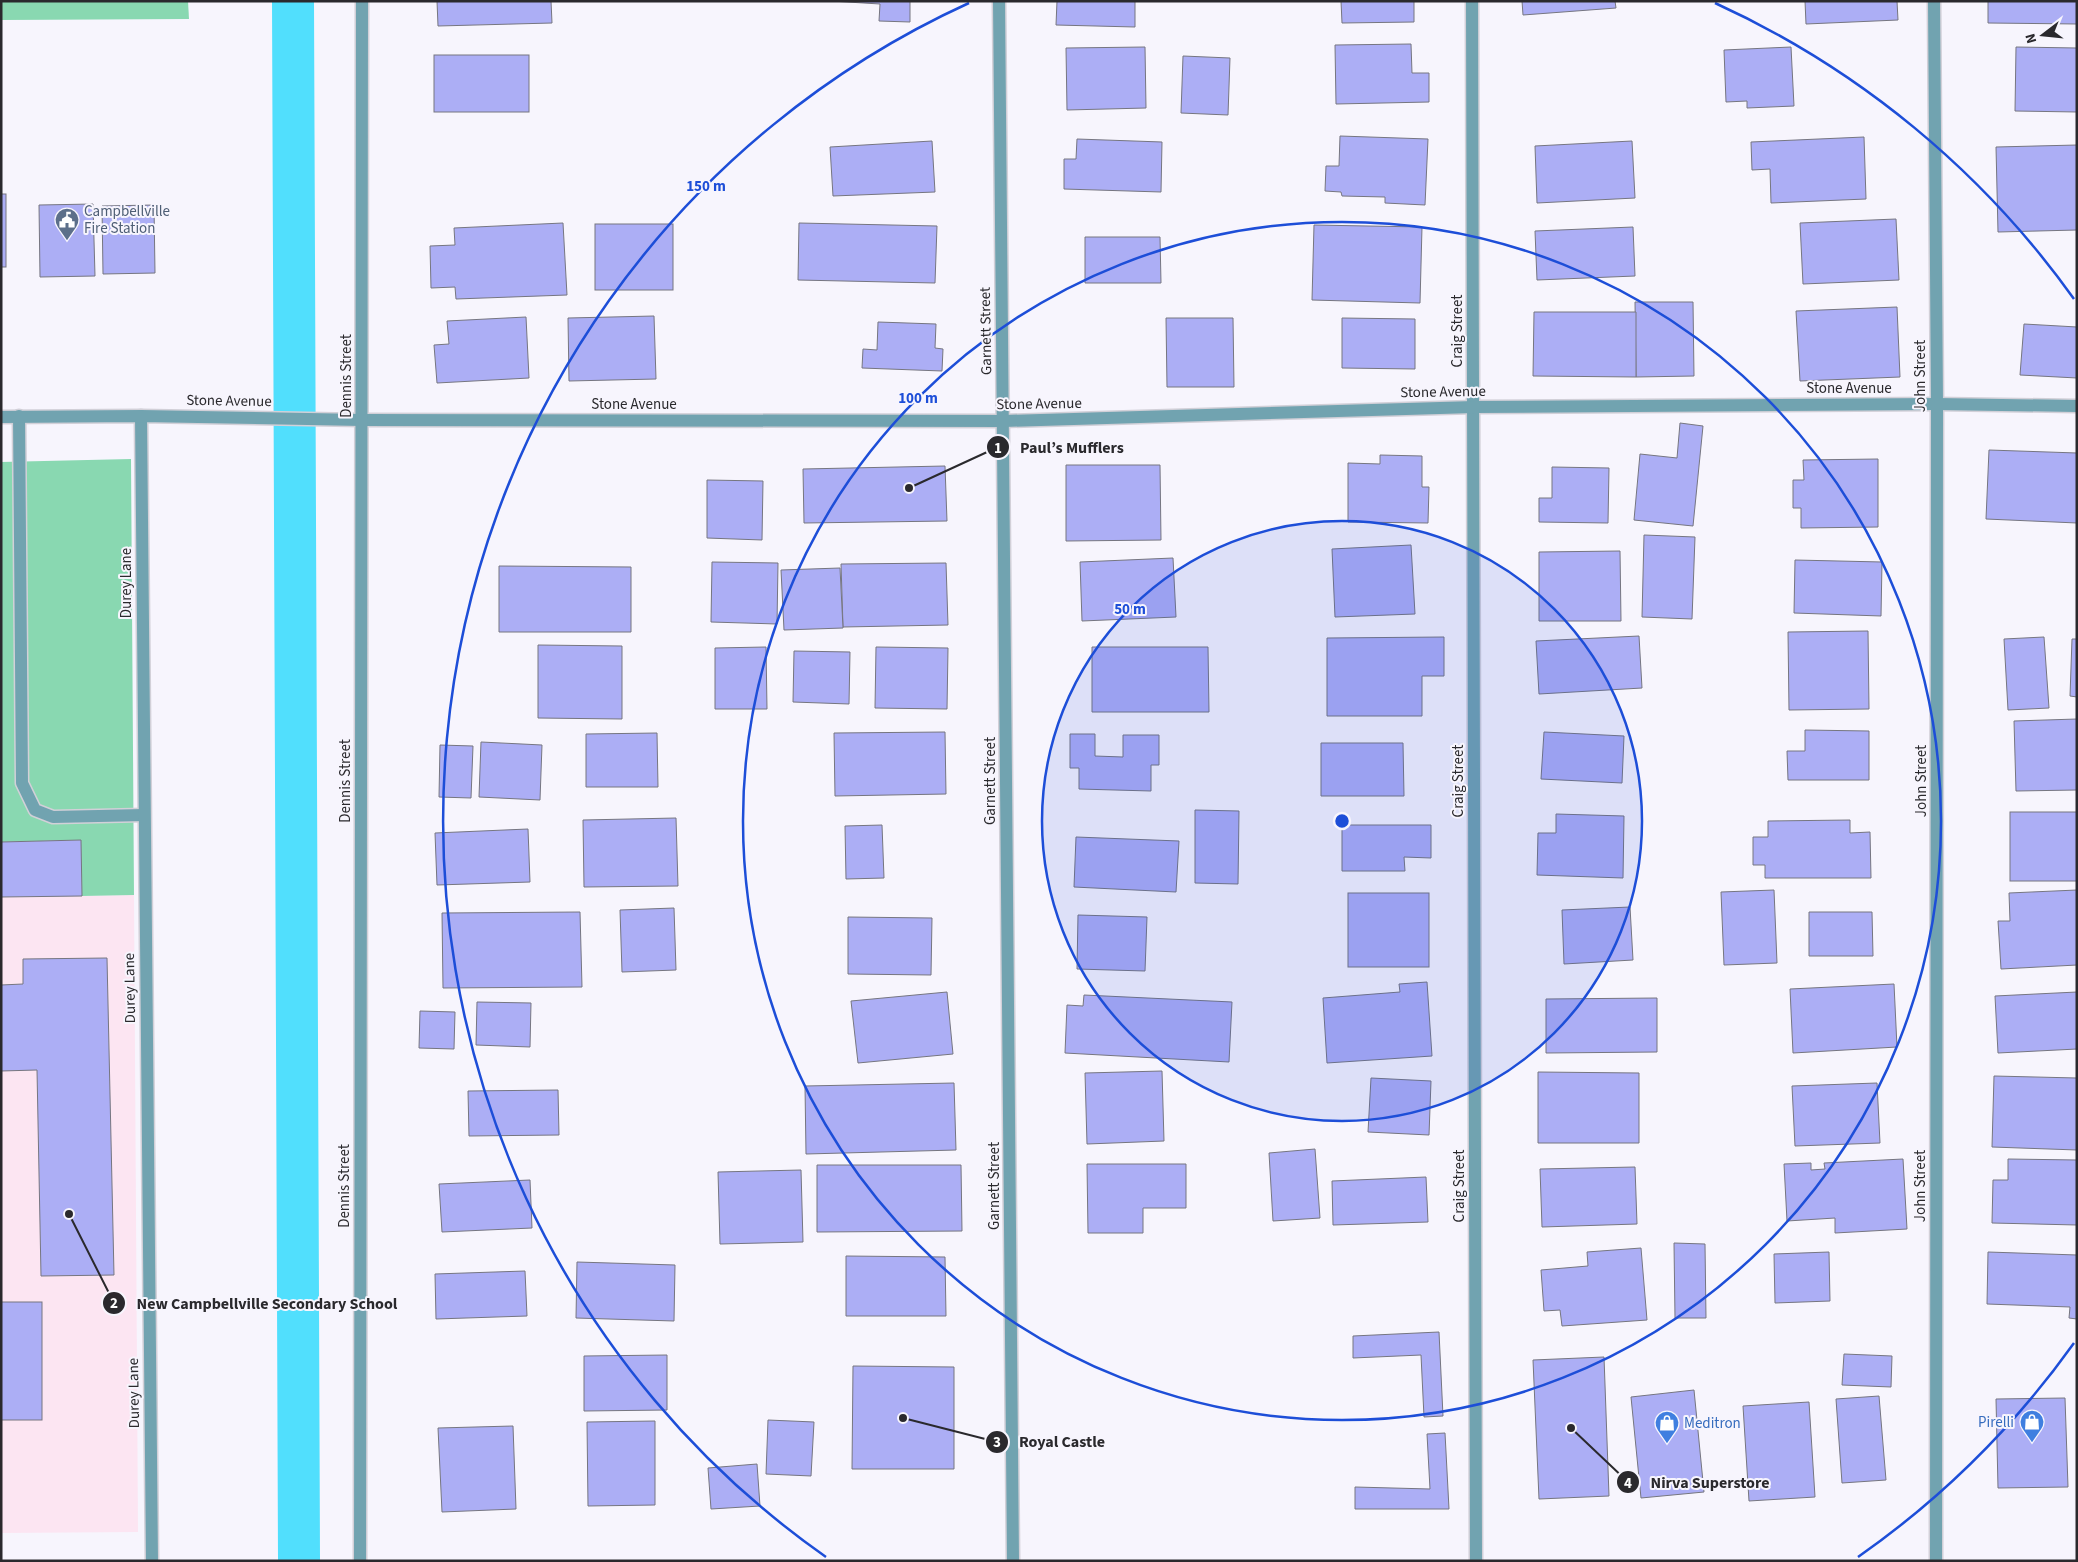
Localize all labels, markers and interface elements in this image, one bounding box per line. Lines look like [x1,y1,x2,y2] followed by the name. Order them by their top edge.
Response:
[2018,10,2068,60] north arrow
[2021,31,2042,46] text: N
[686,176,726,197] text: 150 m
[84,201,170,239] place label: Campbellville Fire Station
[54,207,80,241] public building icon: Campbellville Fire Station
[975,287,997,375] street label: Garnett Street
[1447,295,1468,367] street label: Craig Street
[336,334,357,418] street label: Dennis Street
[1910,340,1931,412] street label: John Street
[1806,378,1892,399] street label: Stone Avenue
[1400,381,1486,403] street label: Stone Avenue
[898,388,938,409] text: 100 m
[186,390,272,412] street label: Stone Avenue
[996,393,1082,415] street label: Stone Avenue
[591,394,677,415] street label: Stone Avenue
[985,432,1134,463] callout: Paul’s Mufflers
[1020,437,1124,459] text: Paul’s Mufflers
[994,438,1002,459] text: 1
[116,548,137,618] street label: Durey Lane
[1114,599,1146,620] text: 50 m
[980,737,1001,825] street label: Garnett Street
[335,739,356,823] street label: Dennis Street
[1448,745,1469,817] street label: Craig Street
[1911,745,1932,817] street label: John Street
[1333,812,1351,830] centre of rings
[119,953,141,1023] street label: Durey Lane
[984,1142,1005,1230] street label: Garnett Street
[334,1144,355,1228] street label: Dennis Street
[1449,1150,1470,1222] street label: Craig Street
[1910,1150,1931,1222] street label: John Street
[101,1288,407,1319] callout: New Campbellville Secondary School
[110,1293,118,1314] text: 2
[137,1293,398,1315] text: New Campbellville Secondary School
[123,1358,145,1428] street label: Durey Lane
[2019,1409,2045,1443] shop icon: Pirelli
[1654,1410,1680,1444] shop icon: Meditron
[1978,1412,2014,1433] place label: Pirelli
[1684,1413,1741,1434] place label: Meditron
[984,1426,1116,1457] callout: Royal Castle
[1019,1431,1105,1453] text: Royal Castle
[993,1432,1001,1453] text: 3
[1616,1467,1780,1498] callout: Nirva Superstore
[1651,1472,1769,1494] text: Nirva Superstore
[1624,1473,1632,1494] text: 4

